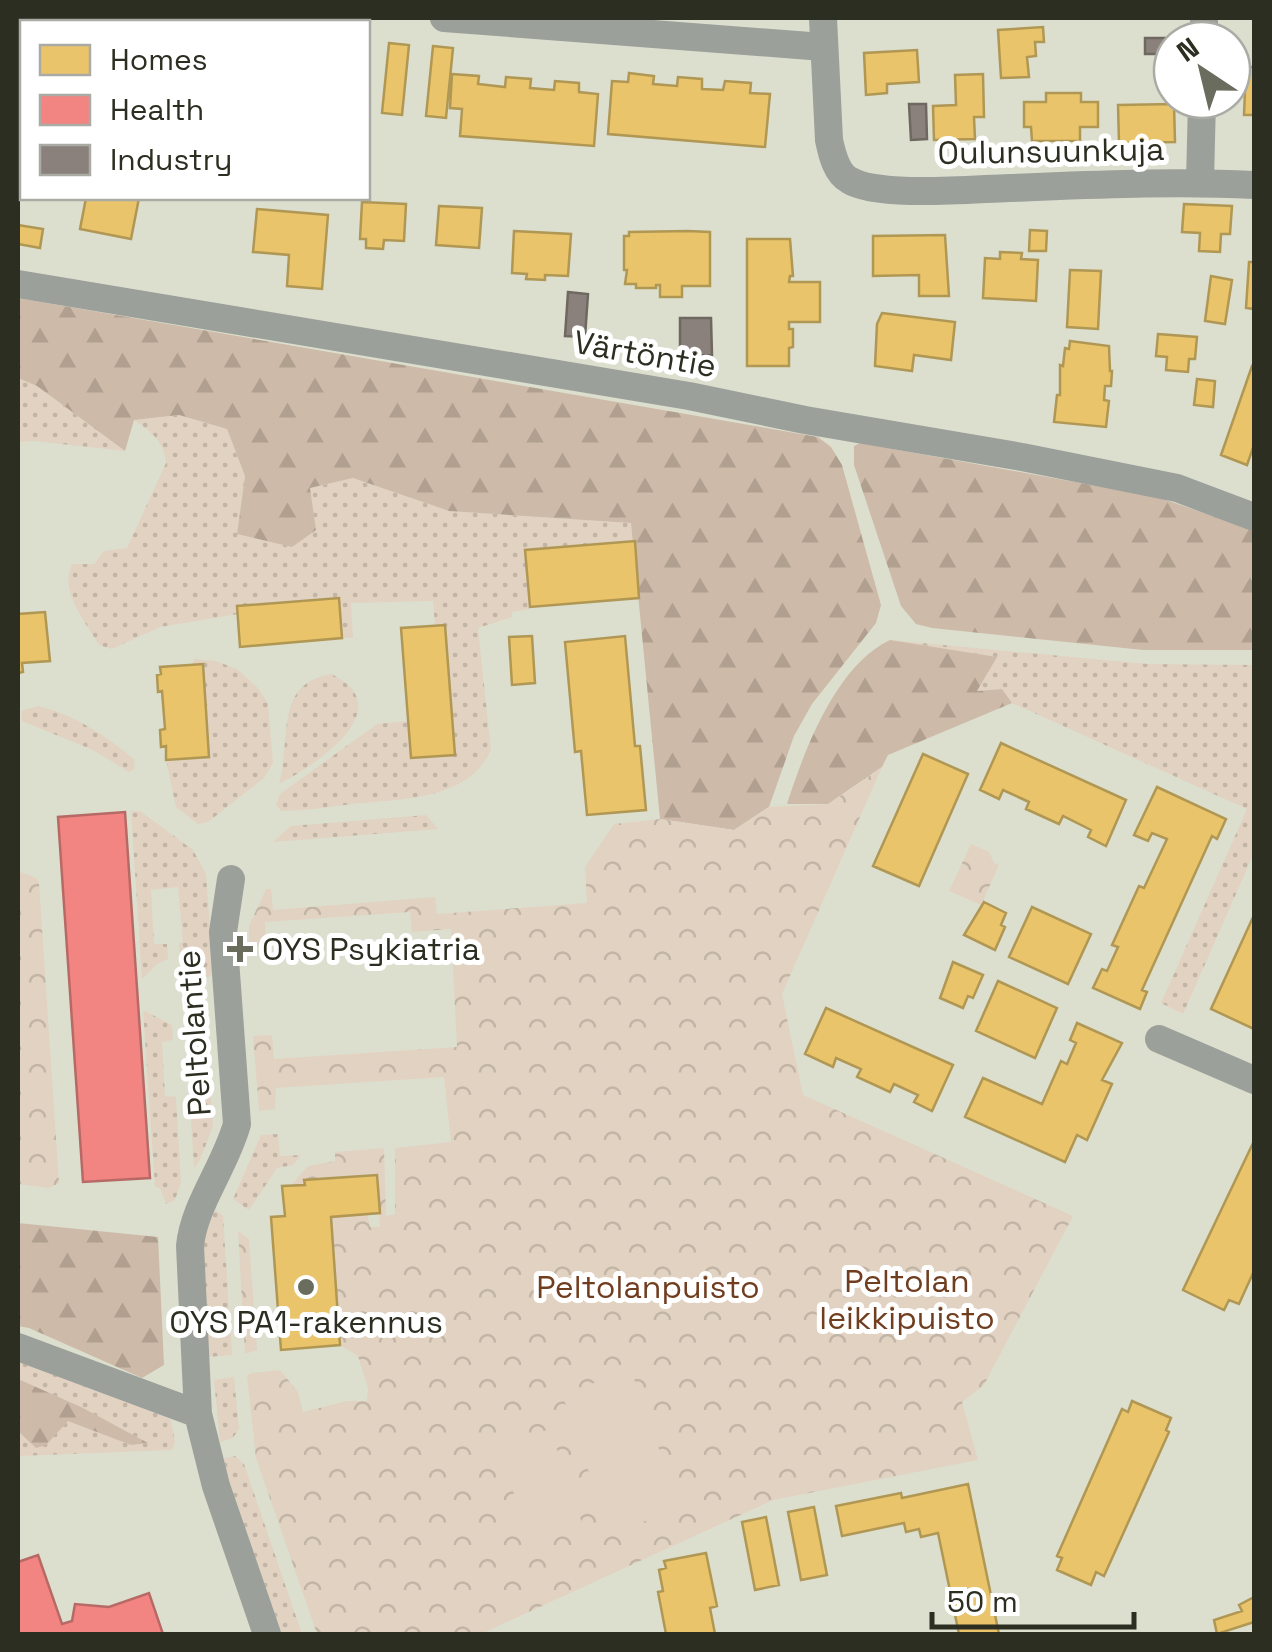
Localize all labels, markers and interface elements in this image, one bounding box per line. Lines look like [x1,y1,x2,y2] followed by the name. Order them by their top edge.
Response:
[20,20,370,200] legend
[1152,20,1252,120] north arrow
[1170,29,1206,70] text: N
[110,40,208,79] text: Homes
[110,90,204,129] text: Health
[937,129,1165,173] street label: Oulunsuunkuja
[110,140,232,179] text: Industry
[571,322,719,386] street label: Värtöntie
[262,929,480,969] place label: OYS Psykiatria
[227,936,253,962] marker: OYS Psykiatria
[168,949,220,1117] street label: Peltolantie
[819,1261,995,1338] park label: Peltolan leikkipuisto
[536,1267,760,1307] park label: Peltolanpuisto
[295,1276,317,1298] marker: OYS PA1-rakennus
[169,1302,443,1342] place label: OYS PA1-rakennus
[932,1567,1134,1629] scale bar
[947,1582,1018,1621] text: 50 m

